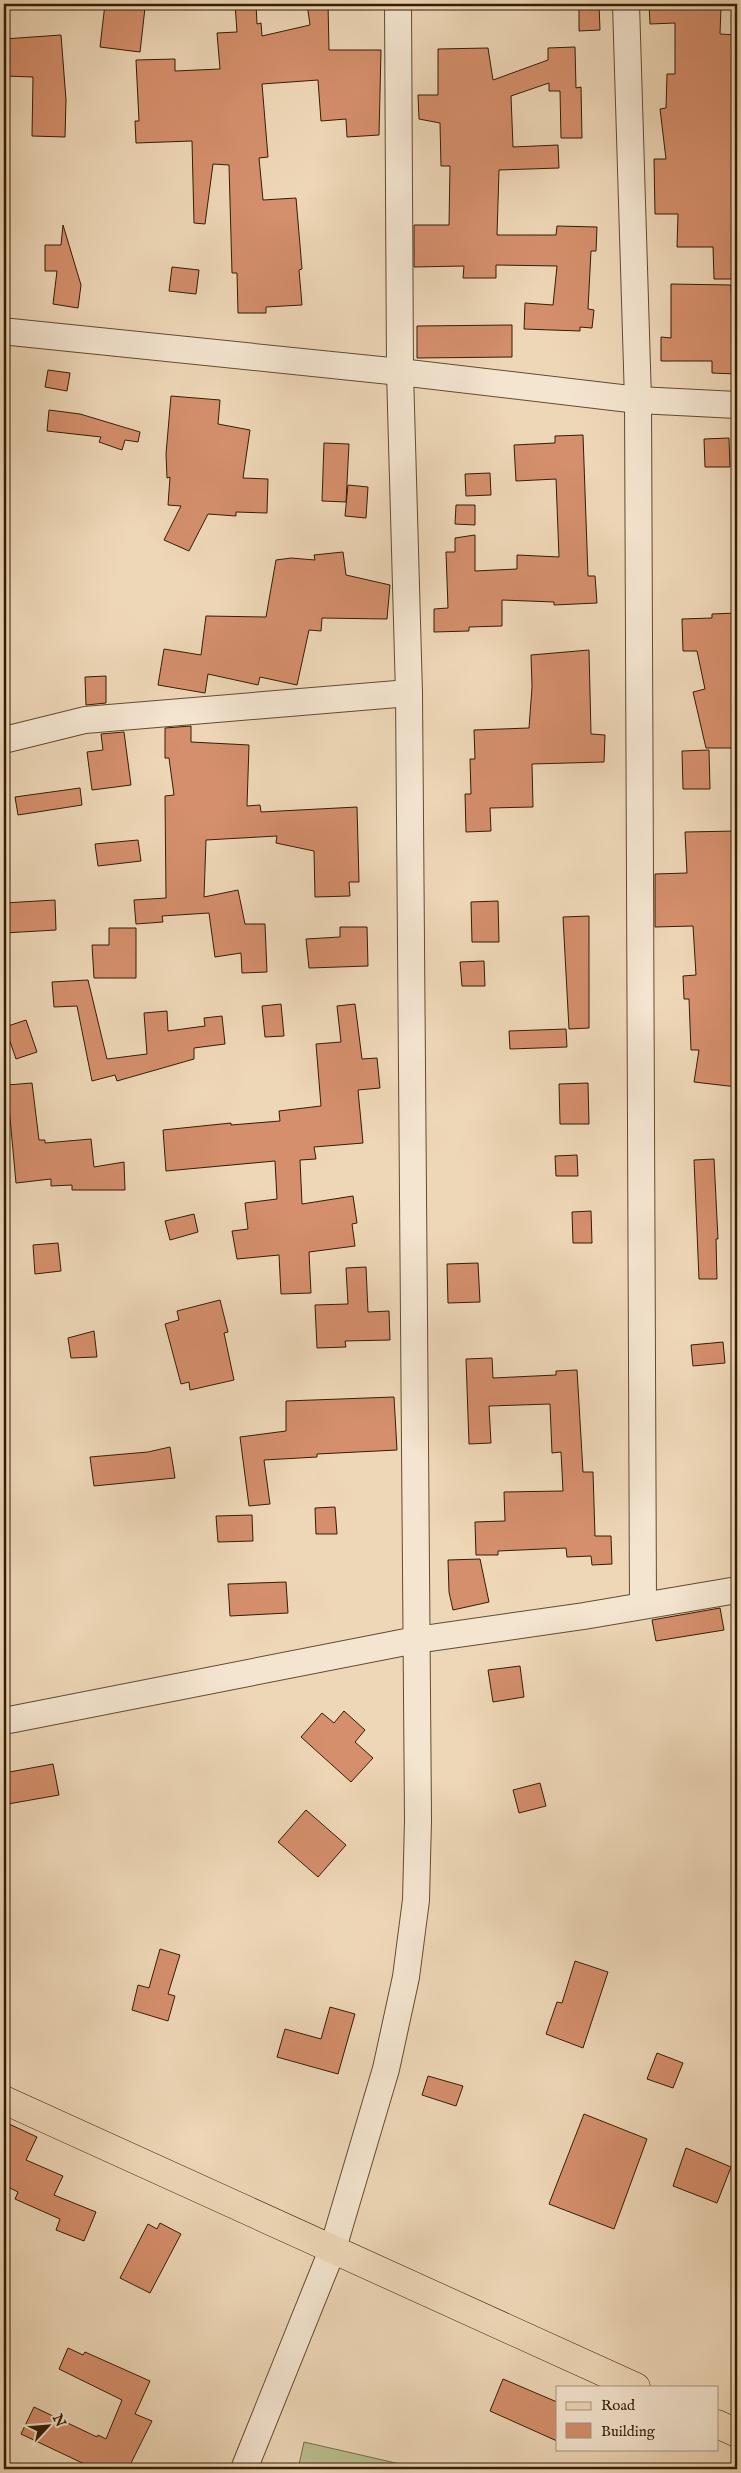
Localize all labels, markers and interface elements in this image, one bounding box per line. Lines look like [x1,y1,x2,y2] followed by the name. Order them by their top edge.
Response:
[556,2386,718,2450] legend
[601,2396,636,2415] text: Road
[22,2400,72,2450] north arrow
[48,2410,70,2430] text: N
[601,2422,656,2441] text: Building

